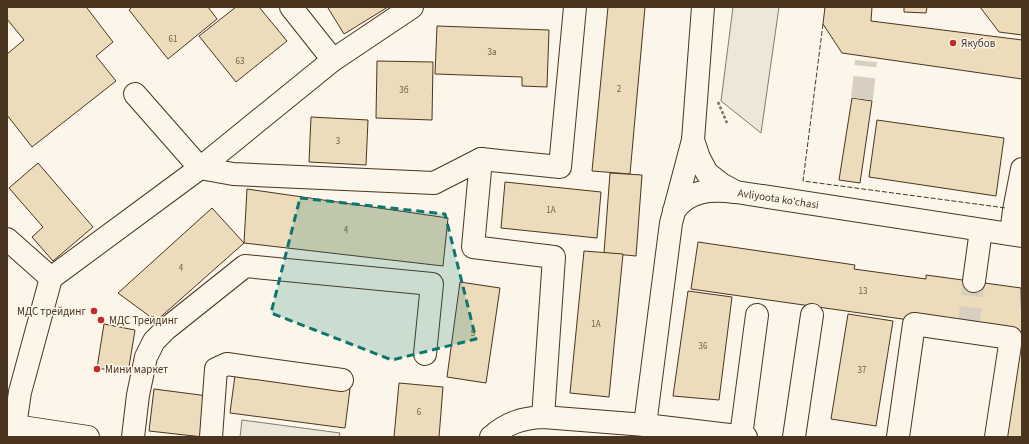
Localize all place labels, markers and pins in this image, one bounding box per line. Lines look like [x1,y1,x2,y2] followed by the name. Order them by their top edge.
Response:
[961,36,996,51] place label: Якубов
[948,38,958,48] marker: Якубов
[17,304,86,319] place label: МДС трейдинг
[89,306,99,316] marker: МДС трейдинг
[109,313,179,328] place label: МДС Трейдинг
[96,315,106,325] marker: МДС Трейдинг
[105,362,168,377] place label: Мини маркет
[92,364,102,374] marker: Мини маркет

